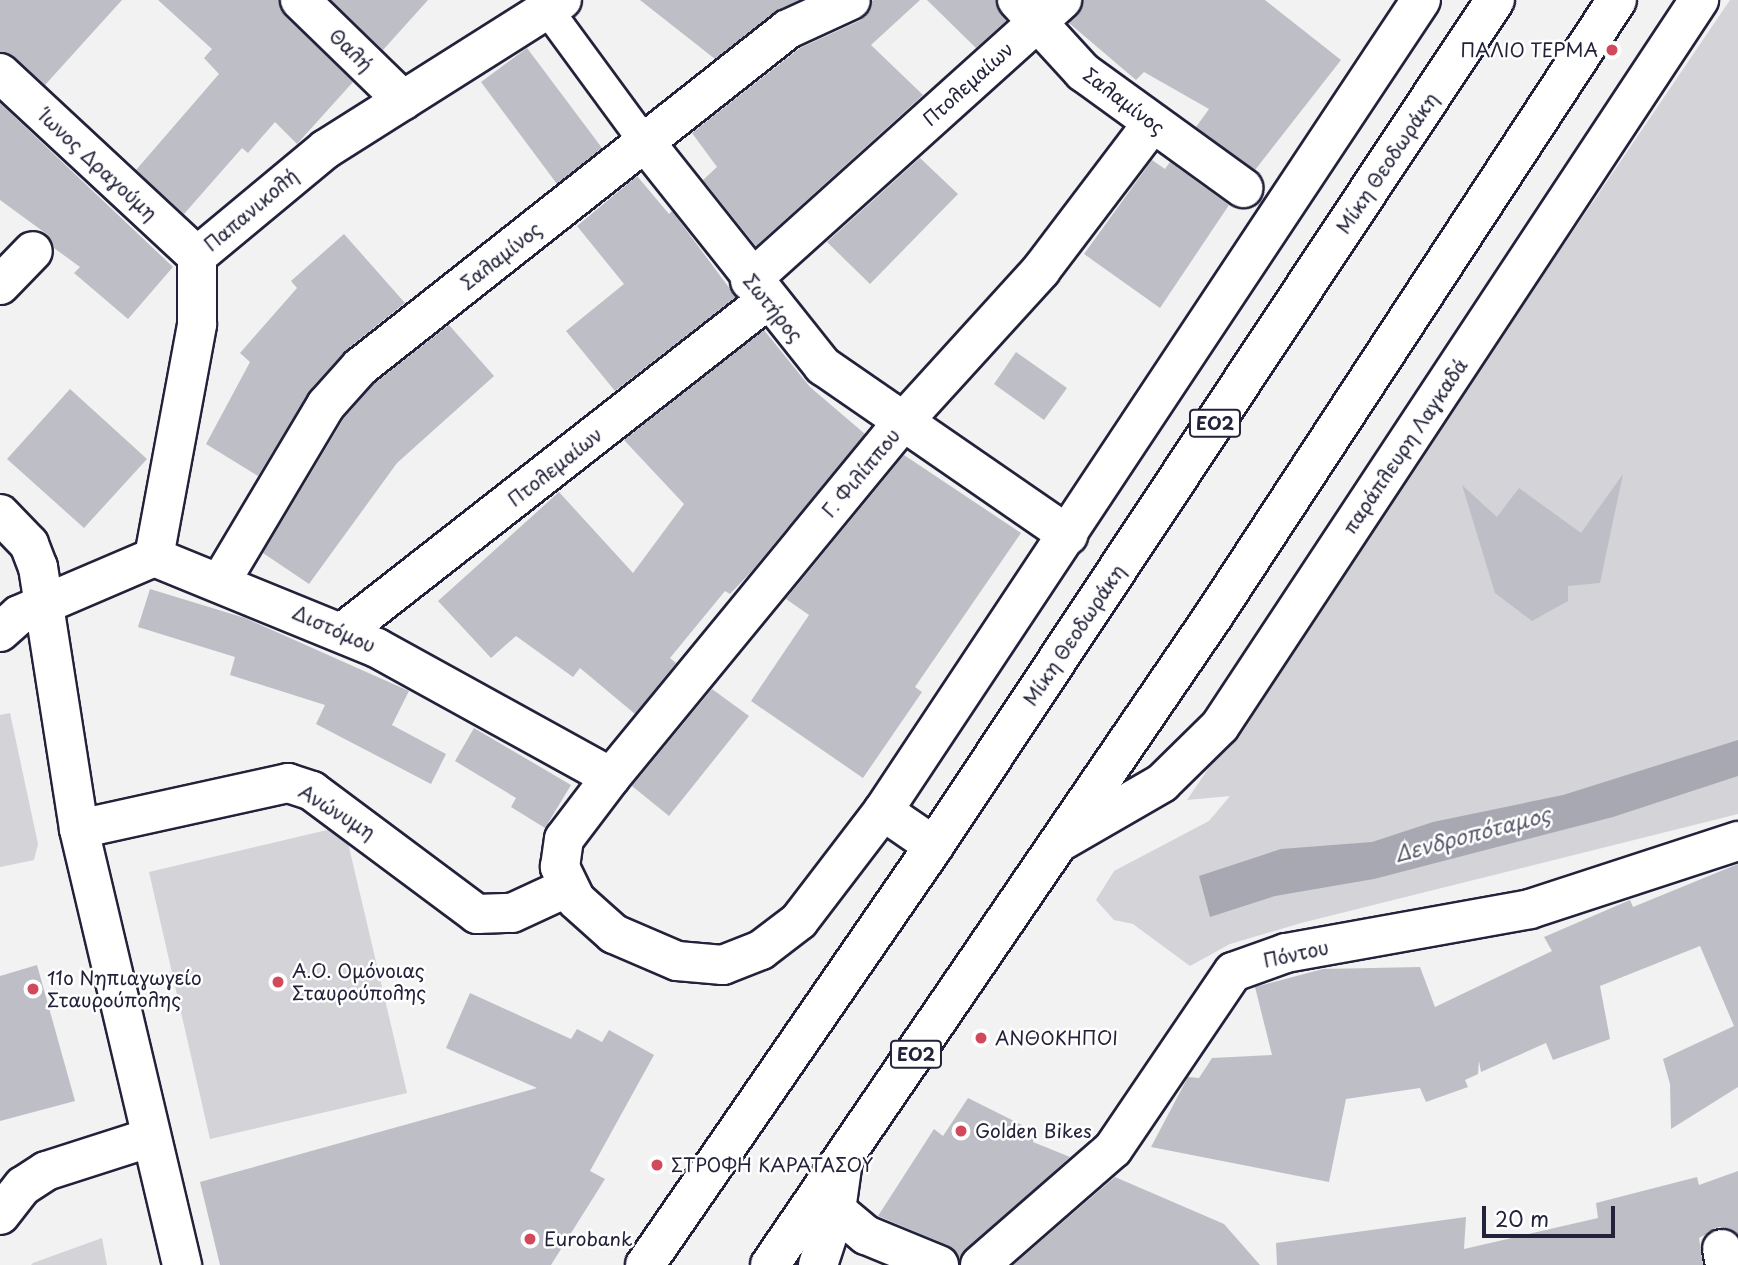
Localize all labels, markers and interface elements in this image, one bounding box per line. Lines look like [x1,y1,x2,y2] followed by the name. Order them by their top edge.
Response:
[325,24,377,76] street label: Θαλή
[918,37,1018,131] street label: Πτολεμαίων
[1460,39,1598,61] place label: ΠΑΛΙΟ ΤΕΡΜΑ
[1604,42,1620,58] marker: ΠΑΛΙΟ ΤΕΡΜΑ
[1079,63,1169,139] street label: Σαλαμίνος
[1331,88,1443,238] street label: Μίκη Θεοδωράκη
[34,104,162,226] street label: Ίωνος Δραγούμη
[199,164,303,256] street label: Παπανικολή
[456,217,546,295] street label: Σαλαμίνος
[739,269,807,347] street label: Σωτήρος
[1338,354,1472,538] street label: παράπλευρη Λαγκαδά
[1189,408,1241,438] road number: ΕΟ2
[503,423,607,511] street label: Πτολεμαίων
[817,424,905,522] street label: Γ. Φιλίππου
[1018,560,1130,710] street label: Μίκη Θεοδωράκη
[289,601,379,657] street label: Διστόμου
[295,780,379,844] street label: Ανώνυμη
[1391,800,1553,866] water label: Δενδροπόταμος
[1261,936,1331,972] street label: Πόντου
[292,960,426,1004] place label: Α.Ο. Ομόνοιας Σταυρούπολης
[47,967,203,1011] place label: 11ο Νηπιαγωγείο Σταυρούπολης
[270,974,286,990] marker: Α.Ο. Ομόνοιας Σταυρούπολης
[25,981,41,997] marker: 11ο Νηπιαγωγείο Σταυρούπολης
[995,1027,1118,1049] place label: ΑΝΘΟΚΗΠΟΙ
[973,1030,989,1046] marker: ΑΝΘΟΚΗΠΟΙ
[890,1040,942,1069] road number: ΕΟ2
[975,1120,1094,1142] place label: Golden Bikes
[953,1123,969,1139] marker: Golden Bikes
[671,1154,875,1176] place label: ΣΤΡΟΦΗ ΚΑΡΑΤΑΣΟΥ
[649,1157,665,1173] marker: ΣΤΡΟΦΗ ΚΑΡΑΤΑΣΟΥ
[1486,1192,1619,1236] scale bar
[1495,1202,1549,1234] text: 20 m
[544,1228,633,1250] place label: Eurobank
[522,1231,538,1247] marker: Eurobank

